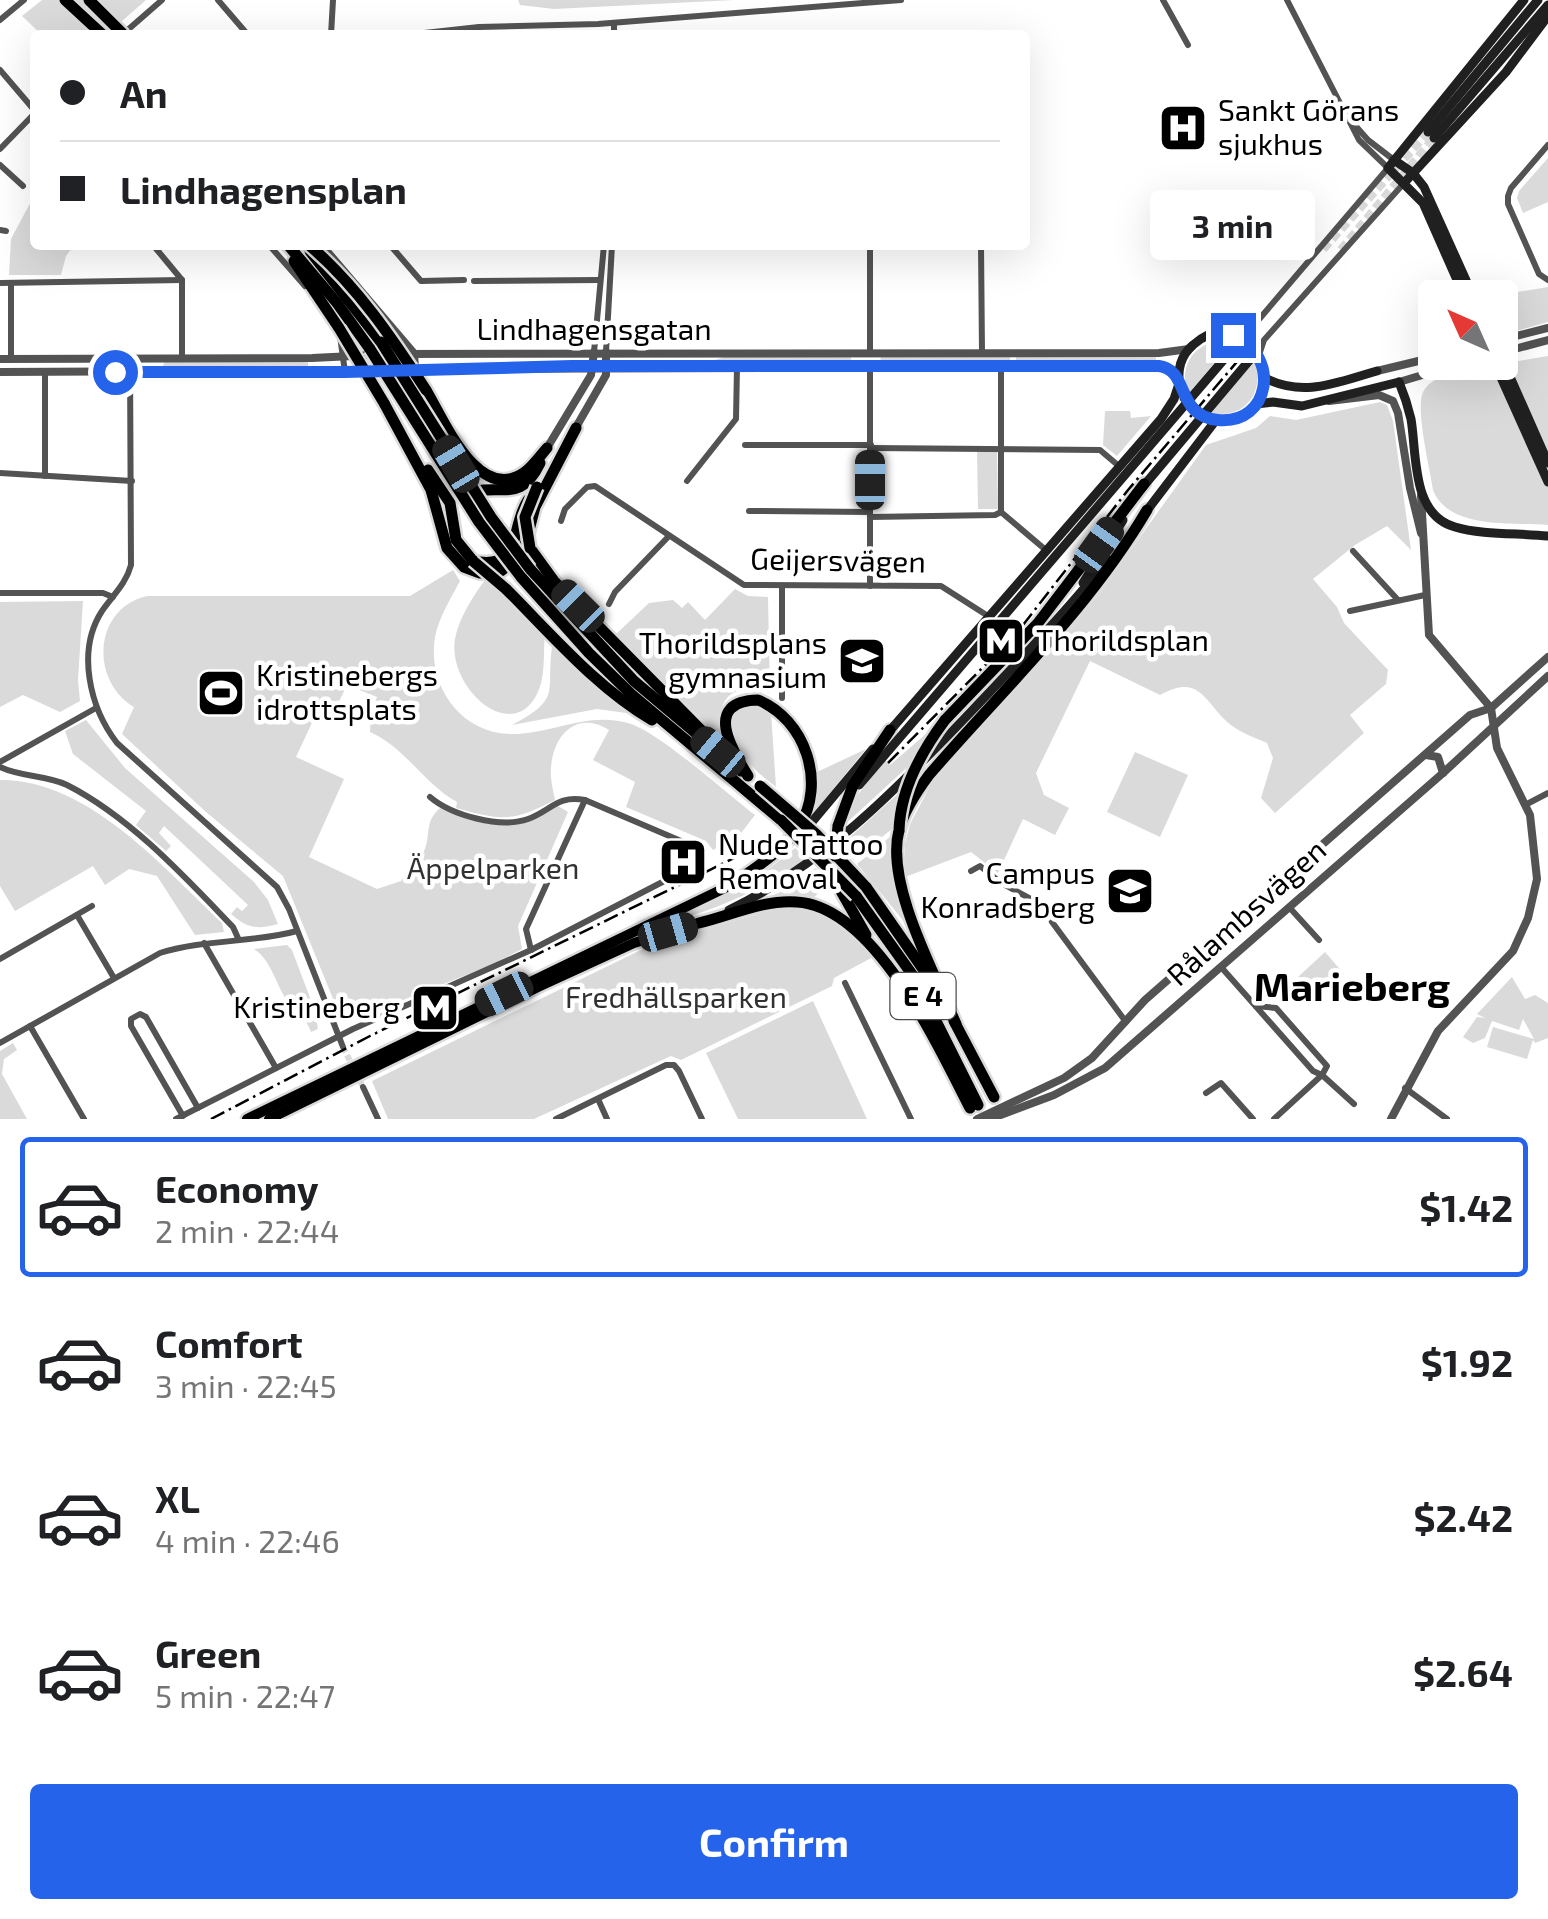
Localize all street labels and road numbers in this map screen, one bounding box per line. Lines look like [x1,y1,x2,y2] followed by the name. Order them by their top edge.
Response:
[476,310,712,346] street label: Lindhagensgatan
[750,539,926,579] street label: Geijersvägen
[1159,831,1333,992] street label: Rålambsvägen
[890,973,956,1019] road number: E 4

